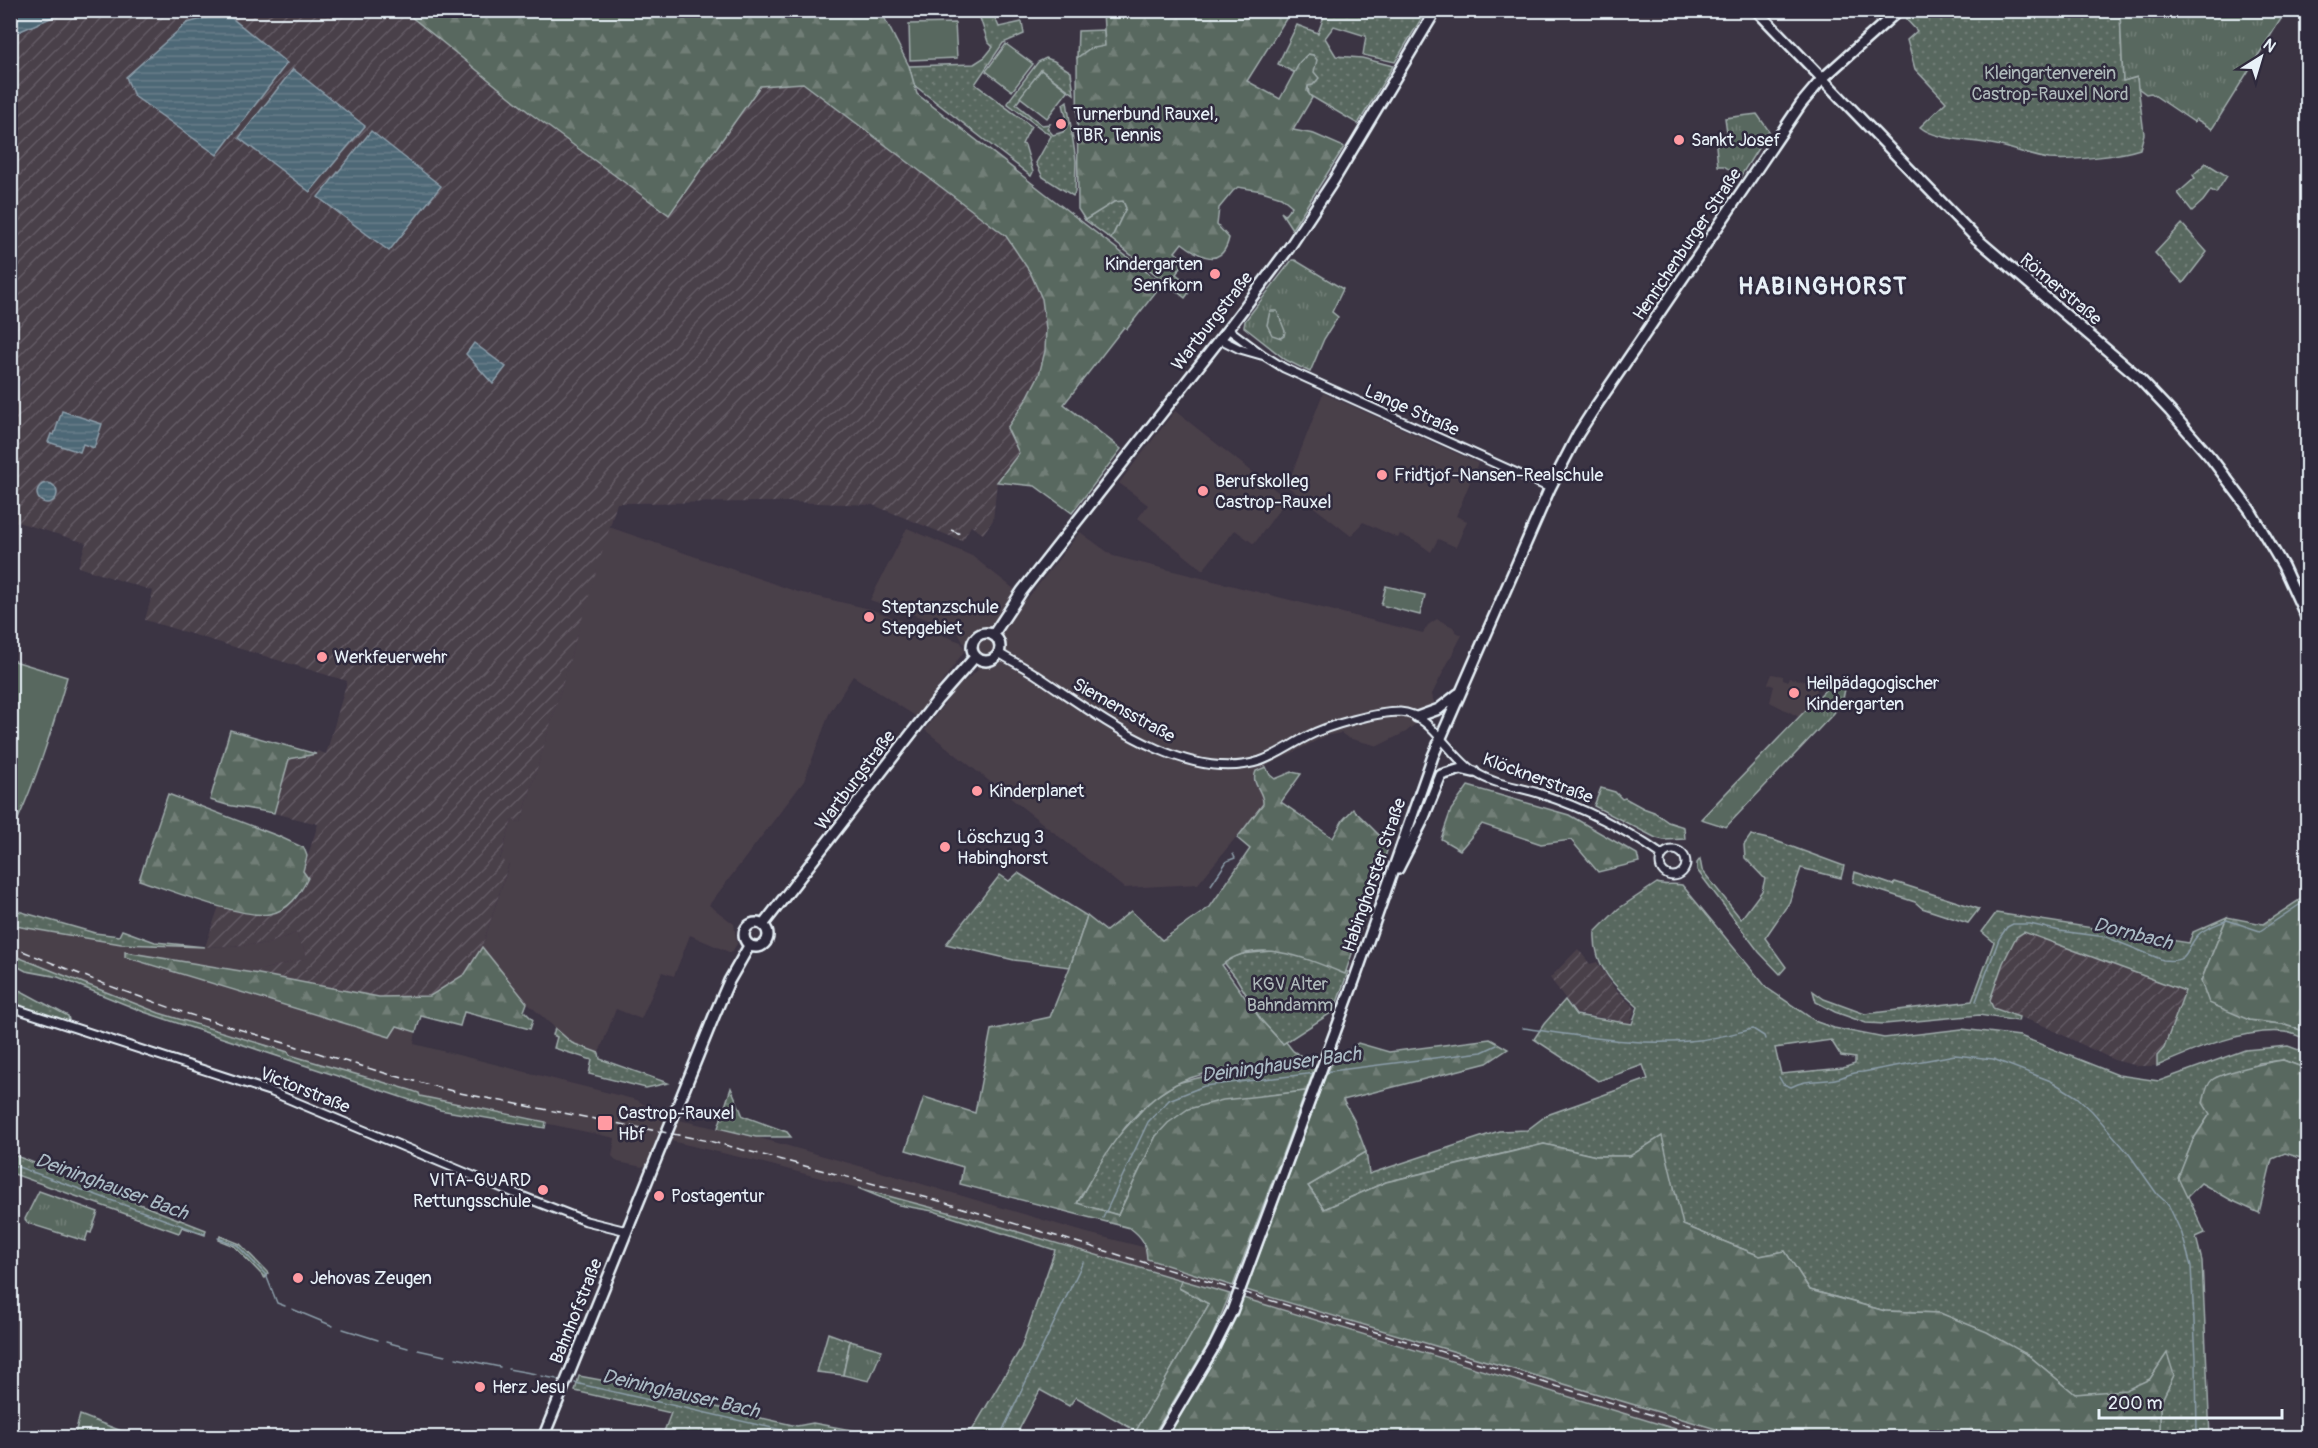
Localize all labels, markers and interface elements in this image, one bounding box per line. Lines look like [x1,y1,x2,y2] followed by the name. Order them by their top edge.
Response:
[2231,27,2291,87] north arrow
[2259,35,2280,57] text: N
[1971,62,2129,106] park label: Kleingartenverein Castrop-Rauxel Nord
[1073,103,1218,147] place label: Turnerbund Rauxel, TBR, Tennis
[1054,117,1068,131] marker: Turnerbund Rauxel, TBR, Tennis
[1691,129,1781,152] place label: Sankt Josef
[1672,133,1686,147] marker: Sankt Josef
[1628,164,1747,325] street label: Henrichenburger Straße
[2015,248,2107,331] street label: Römerstraße
[1105,253,1203,297] place label: Kindergarten Senfkorn
[1167,267,1258,376] street label: Wartburgstraße
[1208,267,1222,281] marker: Kindergarten Senfkorn
[1738,272,1908,301] district label: HABINGHORST
[1361,379,1463,442] street label: Lange Straße
[1394,464,1603,487] place label: Fridtjof-Nansen-Realschule
[1375,468,1389,482] marker: Fridtjof-Nansen-Realschule
[1215,470,1332,514] place label: Berufskolleg Castrop-Rauxel
[1196,484,1210,498] marker: Berufskolleg Castrop-Rauxel
[881,596,999,640] place label: Steptanzschule Stepgebiet
[862,610,876,624] marker: Steptanzschule Stepgebiet
[334,646,448,669] place label: Werkfeuerwehr
[315,650,329,664] marker: Werkfeuerwehr
[1806,672,1940,716] place label: Heilpädagogischer Kindergarten
[1069,673,1179,748] street label: Siemensstraße
[1787,686,1801,700] marker: Heilpädagogischer Kindergarten
[810,726,901,835] street label: Wartburgstraße
[1479,748,1596,809] street label: Klöcknerstraße
[989,780,1085,803] place label: Kinderplanet
[970,784,984,798] marker: Kinderplanet
[1337,795,1412,955] street label: Habinghorster Straße
[957,826,1049,870] place label: Löschzug 3 Habinghorst
[938,840,952,854] marker: Löschzug 3 Habinghorst
[2091,912,2176,956] water label: Dornbach
[1247,973,1333,1017] park label: KGV Alter Bahndamm
[1200,1041,1364,1088] water label: Deininghauser Bach
[256,1062,353,1119] street label: Victorstraße
[618,1102,735,1146] place label: Castrop-Rauxel Hbf
[596,1114,614,1132] marker: Castrop-Rauxel Hbf
[32,1147,193,1226] water label: Deininghauser Bach
[413,1169,531,1213] place label: VITA-GUARD Rettungsschule
[536,1183,550,1197] marker: VITA-GUARD Rettungsschule
[671,1185,765,1208] place label: Postagentur
[652,1189,666,1203] marker: Postagentur
[545,1255,608,1367] street label: Bahnhofstraße
[310,1267,432,1290] place label: Jehovas Zeugen
[291,1271,305,1285] marker: Jehovas Zeugen
[600,1363,764,1424] water label: Deininghauser Bach
[492,1376,566,1399] place label: Herz Jesu
[473,1380,487,1394] marker: Herz Jesu
[2099,1382,2282,1420] scale bar
[2108,1392,2163,1415] text: 200 m

